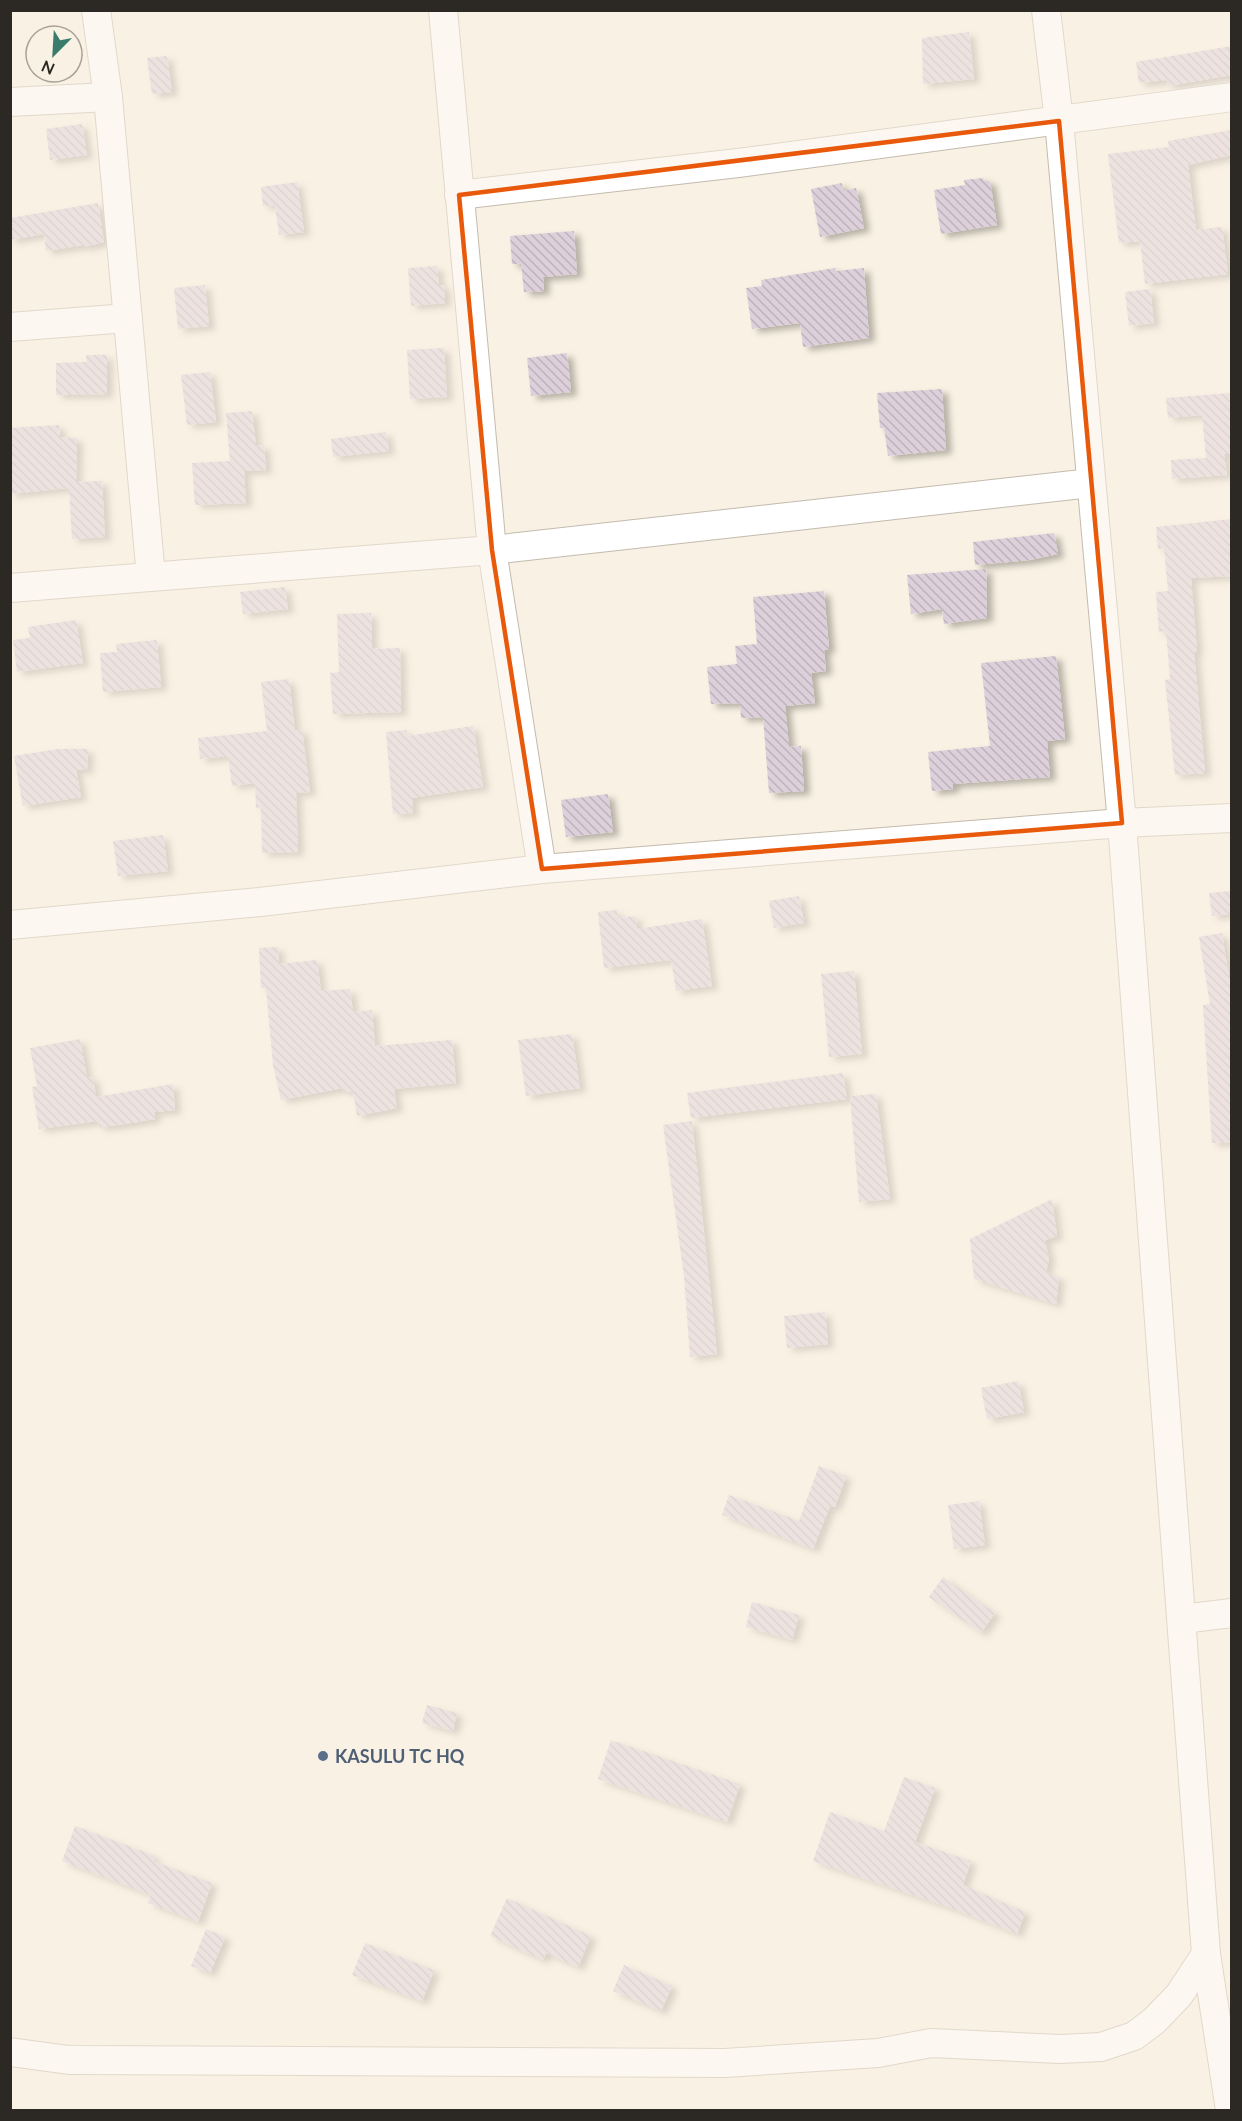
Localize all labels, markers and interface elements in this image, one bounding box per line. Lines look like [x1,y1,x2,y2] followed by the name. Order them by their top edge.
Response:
[24,24,84,84] north arrow
[38,57,57,79] text: N
[335,1745,465,1767] place label: KASULU TC HQ
[316,1749,330,1763] marker: KASULU TC HQ

